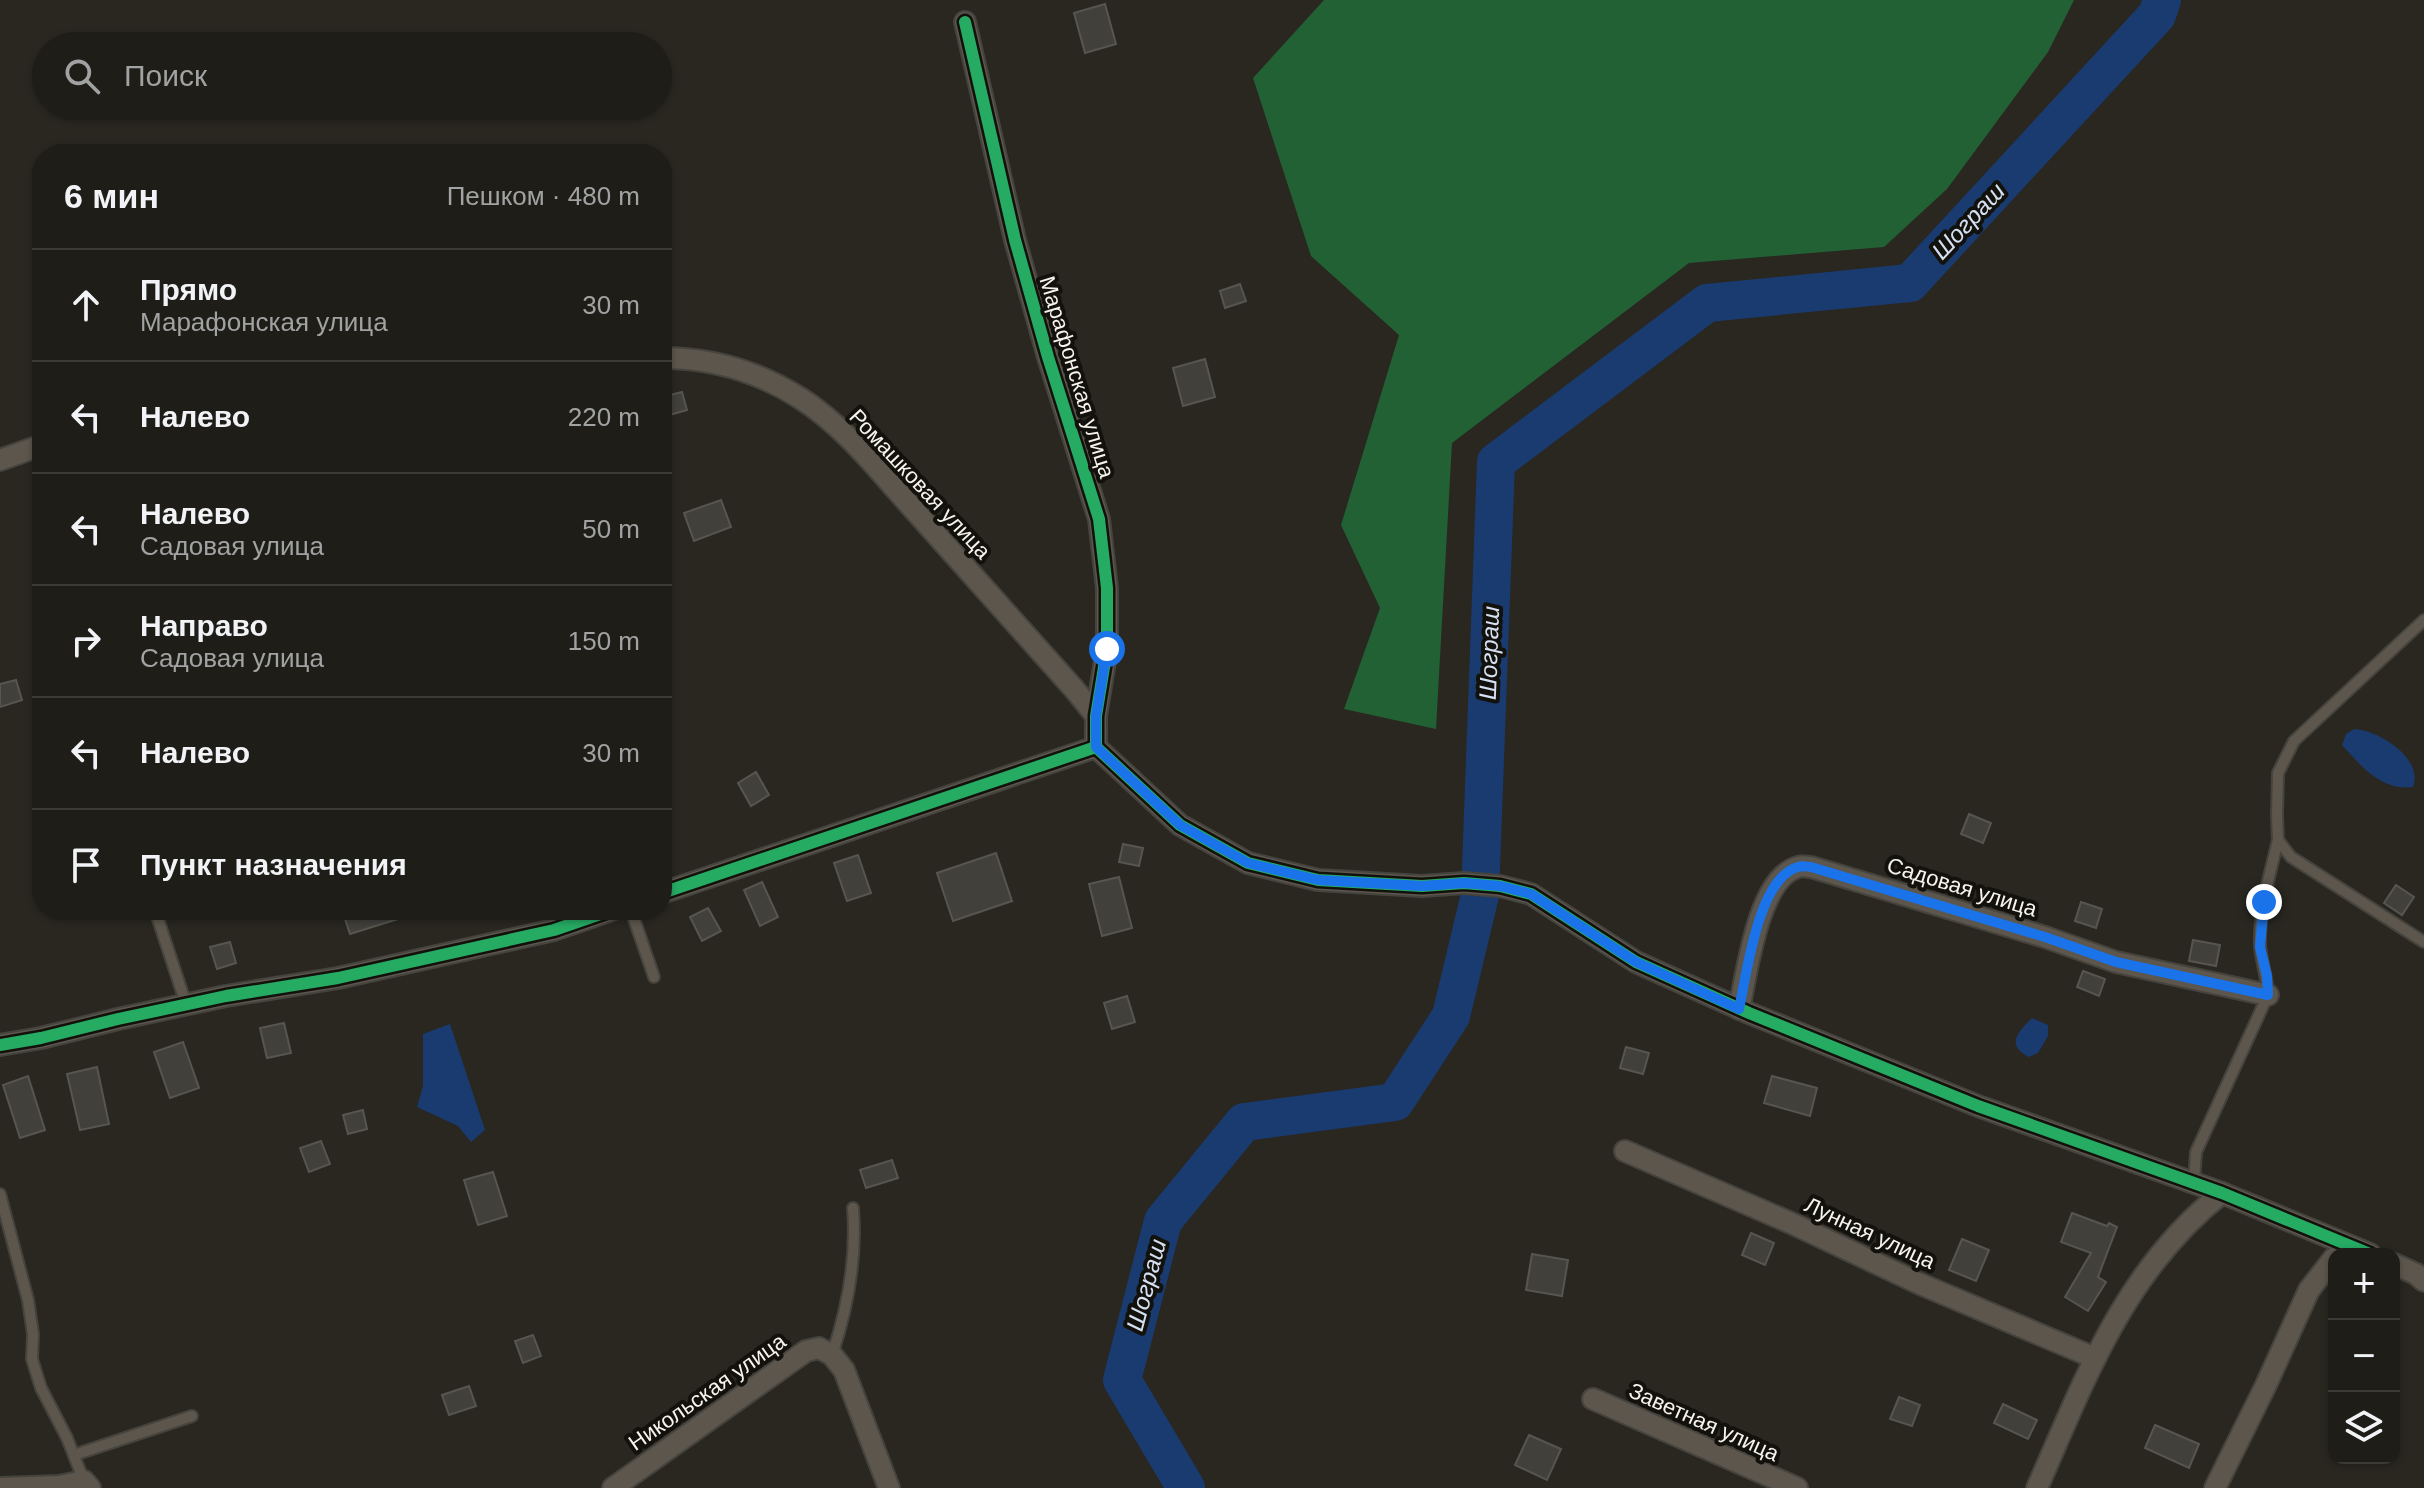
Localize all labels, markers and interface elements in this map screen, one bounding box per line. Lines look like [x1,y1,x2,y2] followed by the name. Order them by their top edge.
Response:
[32,32,672,120] search box
[60,54,104,98] icon: search
[124,59,207,92] text: Поиск
[64,177,159,215] text: 6 мин
[1926,177,2010,265] water label: Шограш
[447,181,640,211] text: Пешком · 480 m
[140,273,237,306] text: Прямо
[1034,273,1120,482] street label: Марафонская улица
[64,283,108,327] icon: ahead
[582,290,640,320] text: 30 m
[140,307,388,337] text: Марафонская улица
[64,395,108,439] icon: left
[140,400,250,433] text: Налево
[568,402,640,432] text: 220 m
[844,404,996,564] street label: Ромашковая улица
[140,497,250,530] text: Налево
[64,507,108,551] icon: left
[582,514,640,544] text: 50 m
[140,531,324,561] text: Садовая улица
[1474,606,1504,700] water label: Шограш
[140,609,268,642] text: Направо
[64,619,108,663] icon: right
[568,626,640,656] text: 150 m
[1089,631,1125,667] route start
[140,643,324,673] text: Садовая улица
[64,731,108,775] icon: left
[140,736,250,769] text: Налево
[582,738,640,768] text: 30 m
[64,843,108,887] icon: arrive
[140,848,407,881] text: Пункт назначения
[1884,852,2041,922] street label: Садовая улица
[2246,884,2282,920] route end
[1801,1192,1940,1274] street label: Лунная улица
[1121,1236,1171,1334] water label: Шограш
[2328,1248,2400,1464] map controls
[2328,1248,2400,1320] button: +
[2328,1320,2400,1392] button: −
[624,1328,791,1456] street label: Никольская улица
[1625,1378,1784,1467] street label: Заветная улица
[2328,1392,2400,1464] button: layers

